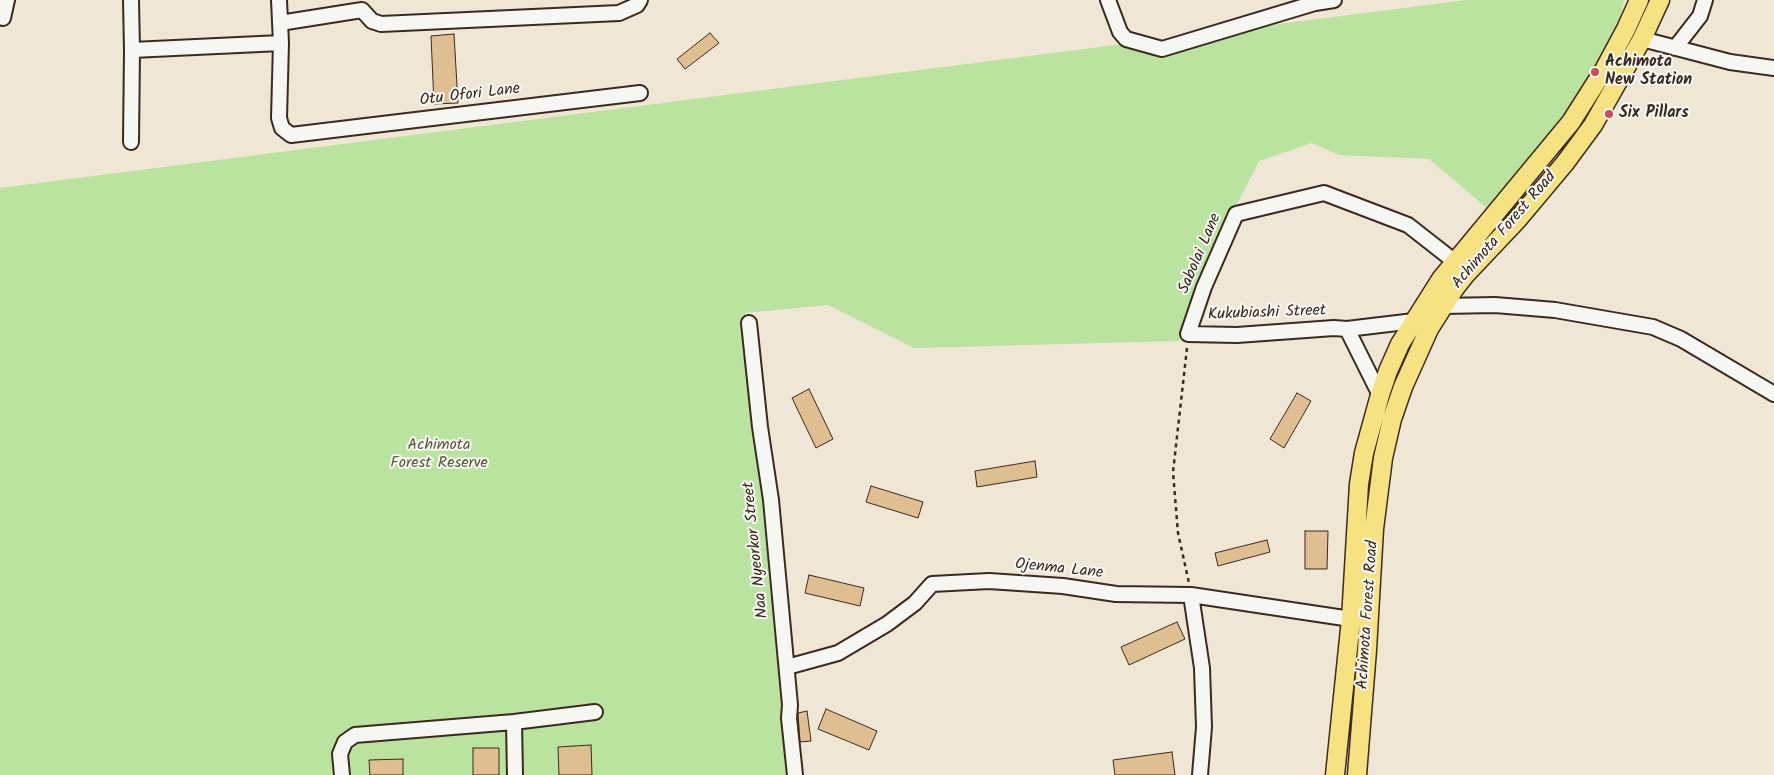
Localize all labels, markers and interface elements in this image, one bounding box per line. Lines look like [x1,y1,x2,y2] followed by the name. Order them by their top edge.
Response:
[1605,53,1692,91] place label: Achimota New Station
[1589,66,1601,78] marker: Achimota New Station
[419,80,521,112] street label: Otu Ofori Lane
[1619,104,1689,124] place label: Six Pillars
[1603,108,1615,120] marker: Six Pillars
[1449,168,1561,294] street label: Achimota Forest Road
[1176,211,1226,297] street label: Sabolai Lane
[1208,302,1326,326] street label: Kukubiashi Street
[390,436,488,474] park label: Achimota Forest Reserve
[740,481,774,619] street label: Naa Nyeorkor Street
[1354,540,1384,690] street label: Achimota Forest Road
[1014,556,1104,584] street label: Ojenma Lane

